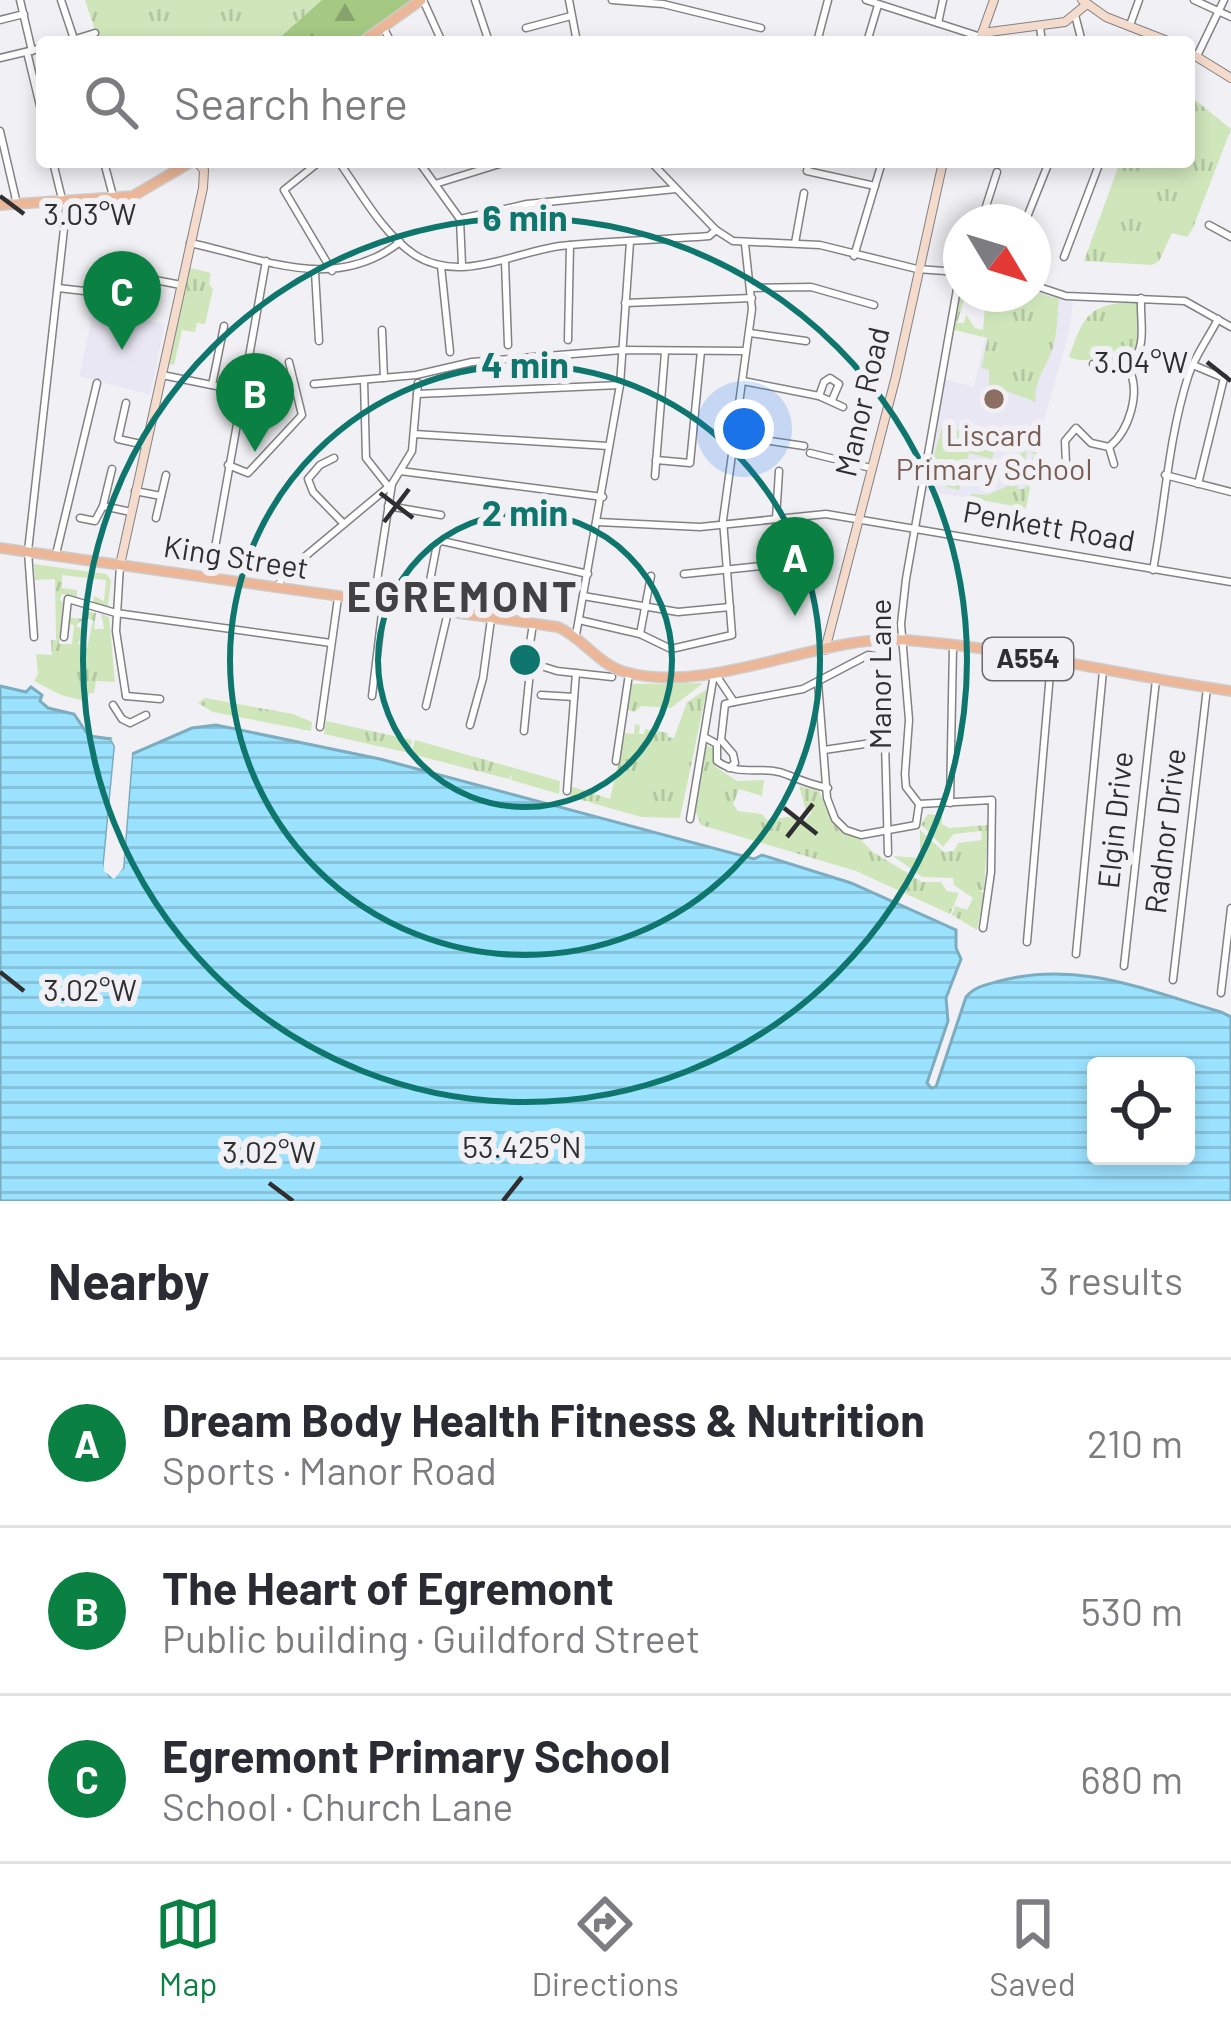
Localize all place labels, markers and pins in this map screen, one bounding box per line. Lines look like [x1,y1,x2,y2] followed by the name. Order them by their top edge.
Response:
[83,251,161,350] pin: C
[216,353,294,452] pin: B
[981,386,1007,412] marker: Liscard Primary School
[896,416,1092,486] place label: Liscard Primary School
[756,517,834,616] pin: A
[504,639,546,681] centre of rings

